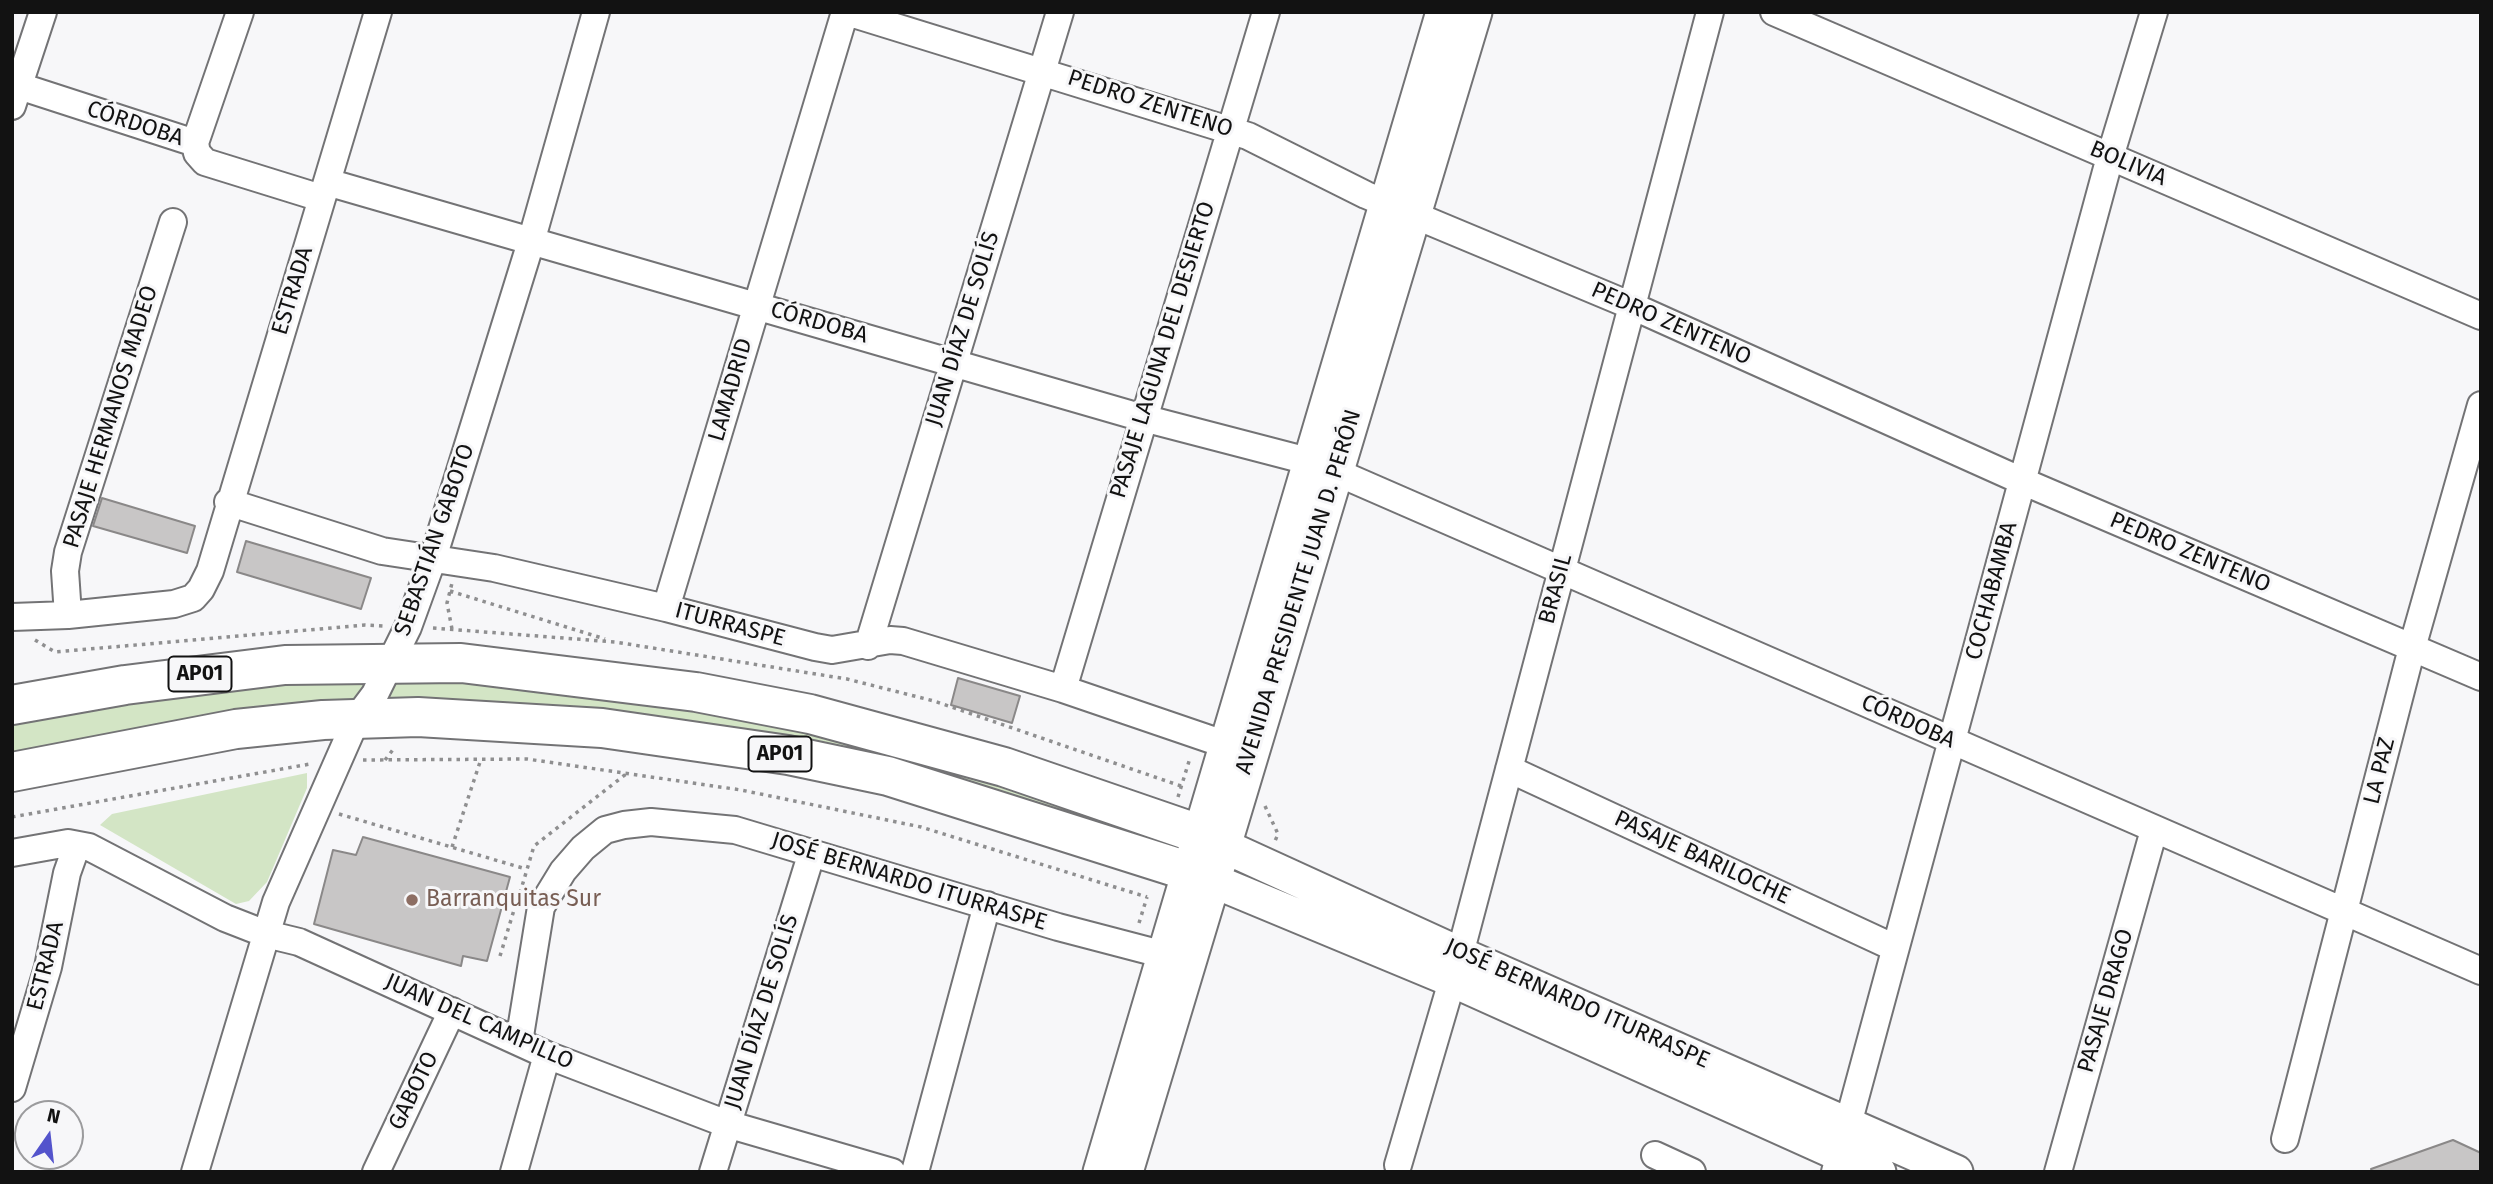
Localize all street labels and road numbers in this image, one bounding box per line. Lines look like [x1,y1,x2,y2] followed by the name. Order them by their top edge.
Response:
[1064,64,1236,144] street label: PEDRO ZENTENO
[83,95,187,153] street label: CÓRDOBA
[2085,135,2171,193] street label: BOLIVIA
[1105,198,1221,502] street label: PASAJE LAGUNA DEL DESIERTO
[920,228,1006,430] street label: JUAN DÍAZ DE SOLÍS
[267,244,319,338] street label: ESTRADA
[1587,276,1755,372] street label: PEDRO ZENTENO
[58,282,164,552] street label: PASAJE HERMANOS MADEO
[767,296,871,350] street label: CÓRDOBA
[703,335,759,445] street label: LAMADRID
[1230,406,1368,778] street label: AVENIDA PRESIDENTE JUAN D. PERÓN
[389,440,481,640] street label: SEBASTIÁN GABOTO
[2105,507,2275,599] street label: PEDRO ZENTENO
[1960,519,2024,663] street label: COCHABAMBA
[1533,551,1579,627] street label: BRASIL
[672,597,788,653] street label: ITURRASPE
[168,656,232,692] road number: AP01
[1857,689,1959,755] street label: CÓRDOBA
[2358,735,2402,807] street label: LA PAZ
[748,736,812,772] road number: AP01
[1610,805,1794,911] street label: PASAJE BARILOCHE
[768,827,1050,937] street label: JOSÉ BERNARDO ITURRASPE
[719,911,805,1113] street label: JUAN DÍAZ DE SOLÍS
[22,919,70,1013] street label: ESTRADA
[2072,926,2140,1076] street label: PASAJE DRAGO
[1440,933,1714,1075] street label: JOSÉ BERNARDO ITURRASPE
[380,968,578,1076] street label: JUAN DEL CAMPILLO
[383,1047,445,1135] street label: GABOTO

